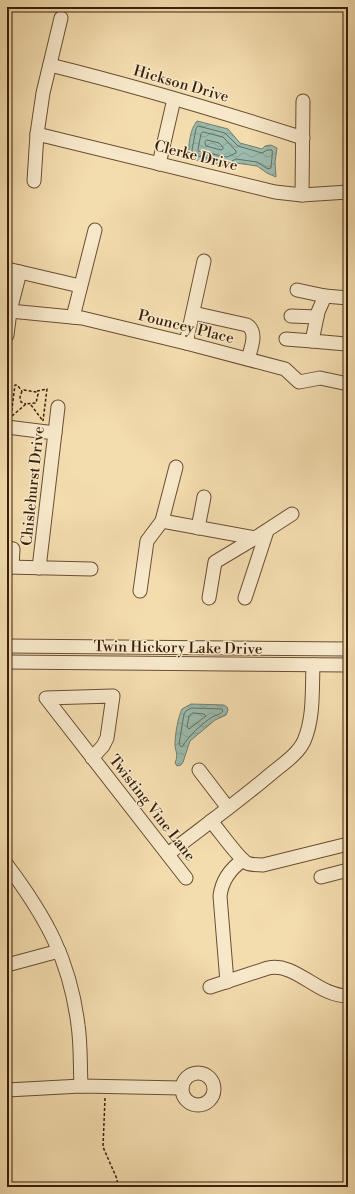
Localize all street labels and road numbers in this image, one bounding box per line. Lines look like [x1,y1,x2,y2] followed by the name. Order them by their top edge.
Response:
[131,61,231,107] street label: Hickson Drive
[152,136,240,176] street label: Clerke Drive
[136,306,236,348] street label: Pouncey Place
[17,425,49,547] street label: Chislehurst Drive
[94,637,262,659] street label: Twin Hickory Lake Drive
[105,751,199,865] street label: Twisting Vine Lane

